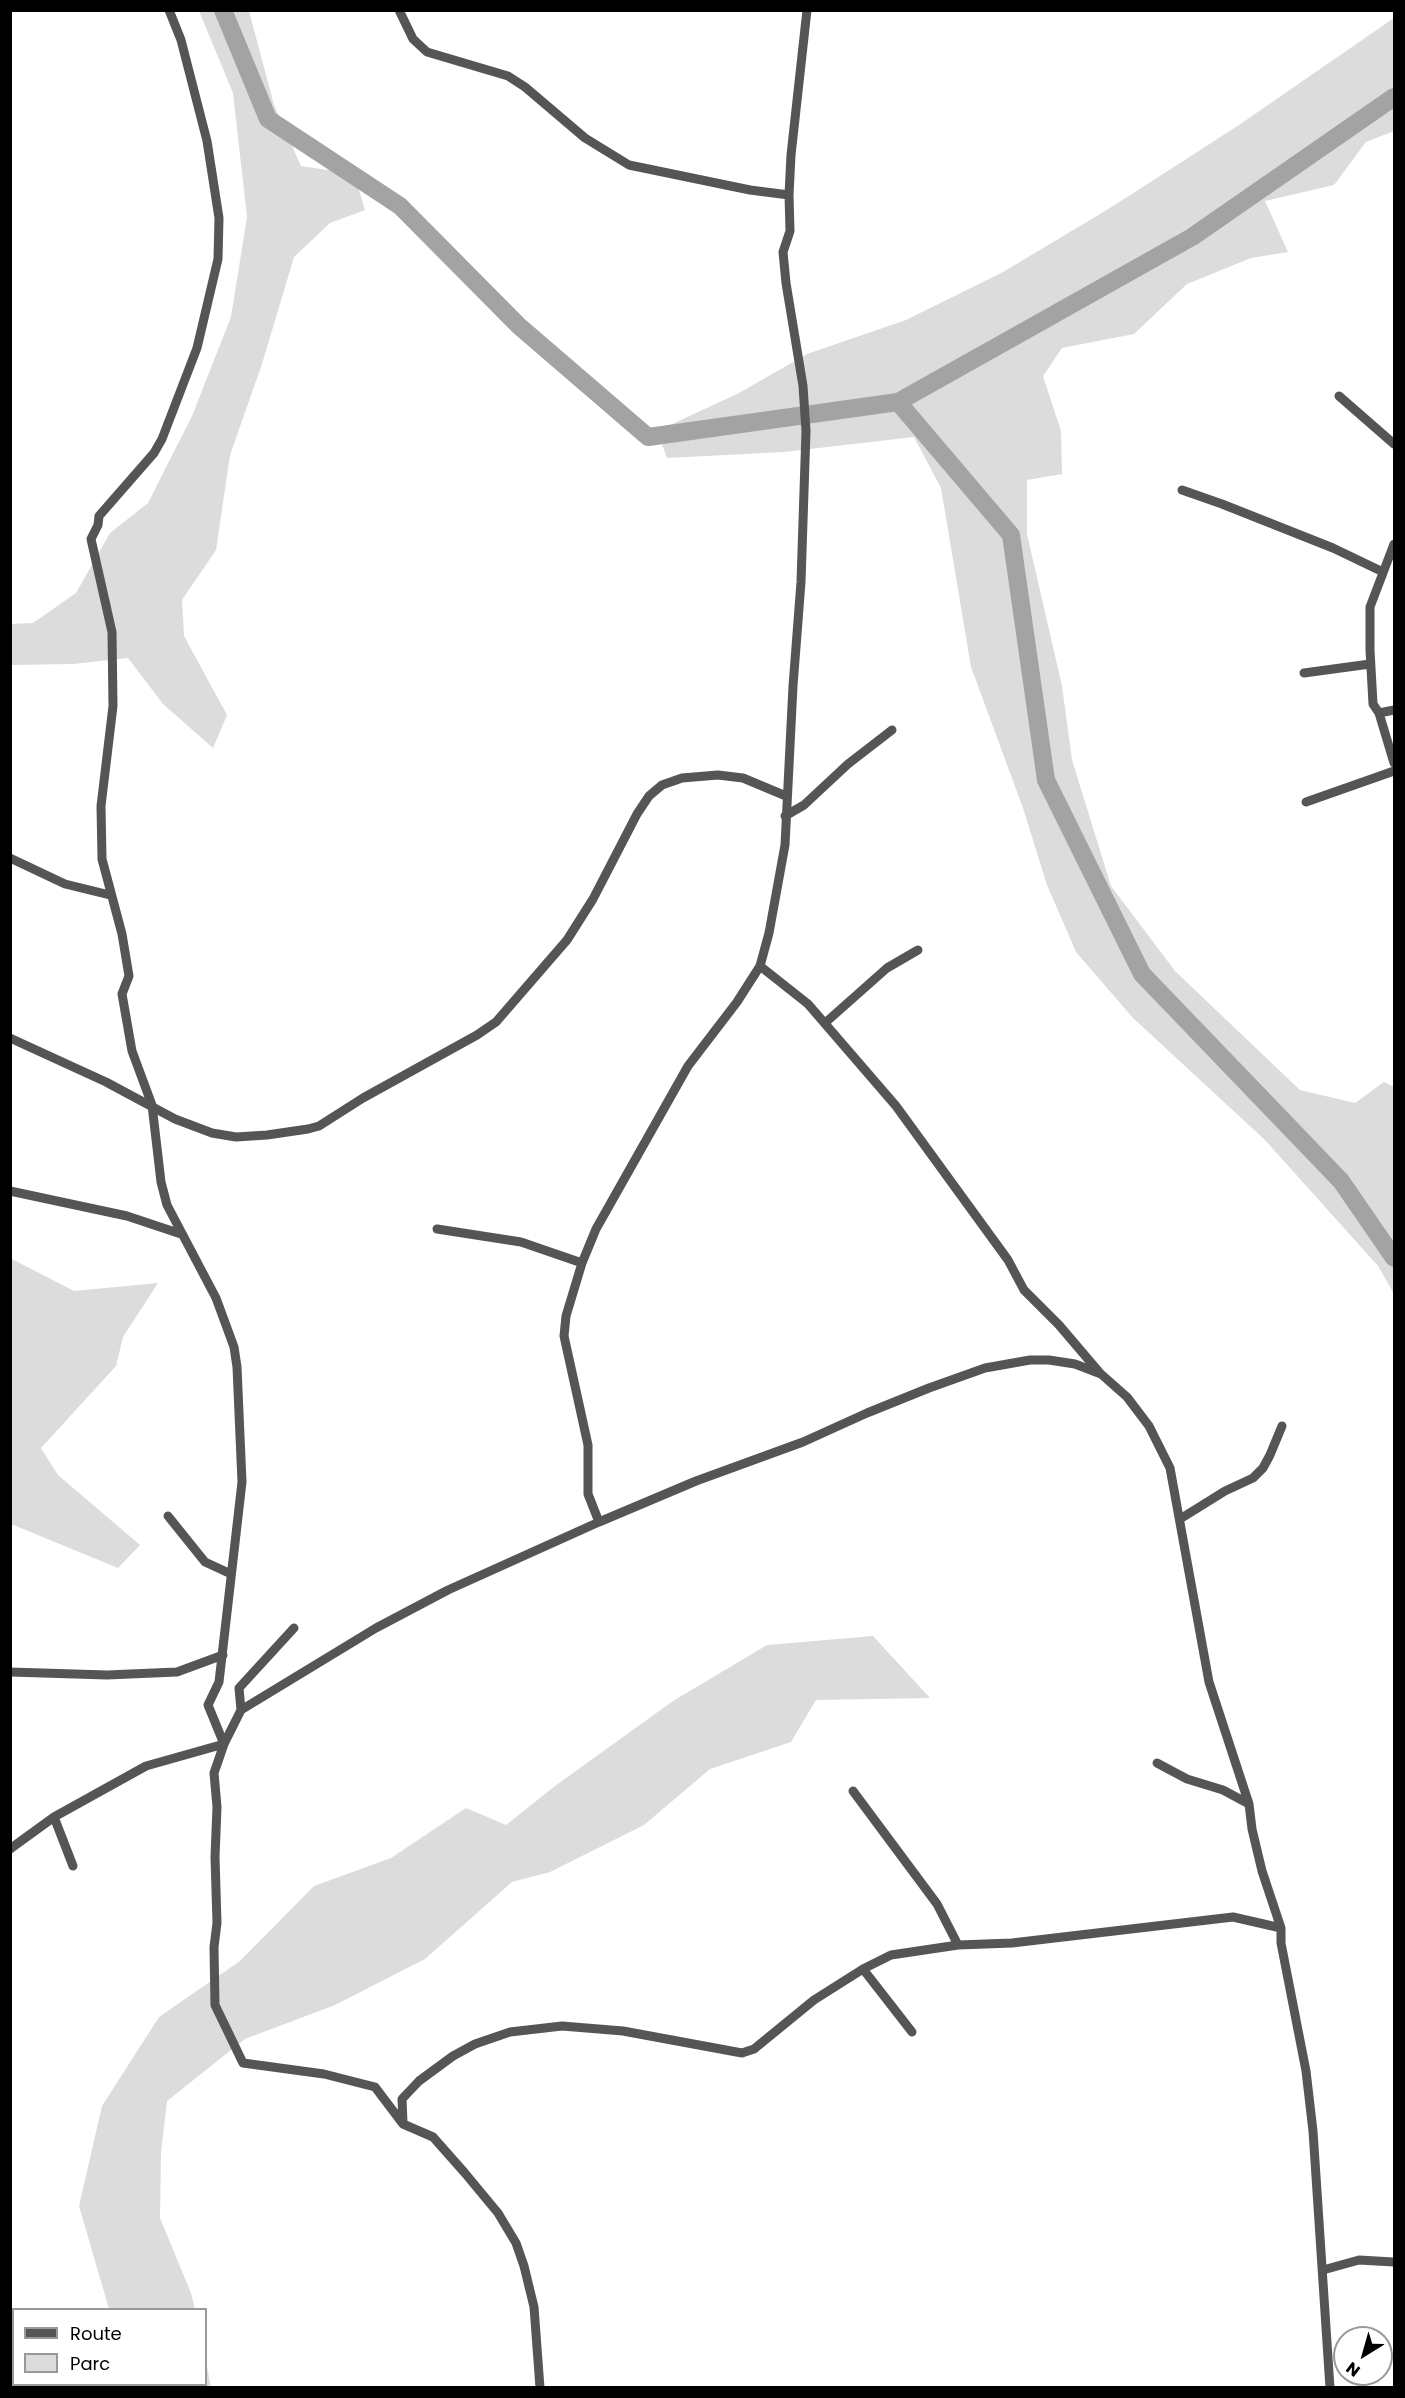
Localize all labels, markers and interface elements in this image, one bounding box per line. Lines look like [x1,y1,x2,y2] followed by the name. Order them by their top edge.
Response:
[12,2308,207,2386] legend
[70,2321,122,2346] text: Route
[1333,2326,1393,2386] north arrow
[70,2351,110,2376] text: Parc
[1341,2356,1365,2382] text: N

